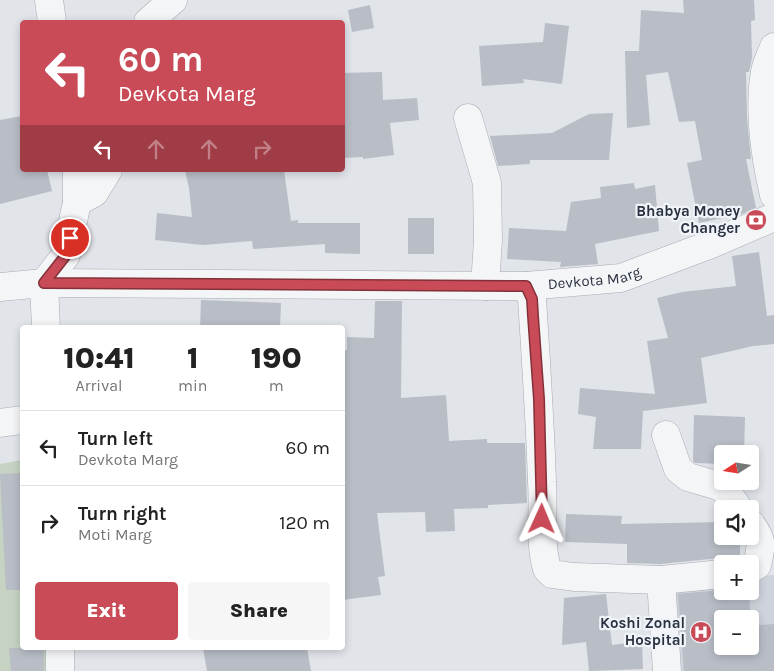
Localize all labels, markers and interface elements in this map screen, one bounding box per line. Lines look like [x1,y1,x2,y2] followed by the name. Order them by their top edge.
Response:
[118,39,203,80] text: 60 m
[35,40,100,105] icon: left
[118,81,256,107] text: Devkota Marg
[89,135,117,163] icon: left
[142,135,170,163] icon: ahead
[195,135,223,163] icon: ahead
[248,135,276,163] icon: right
[636,202,740,237] place label: Bhabya Money Changer
[744,208,768,232] bank icon: Bhabya Money Changer
[49,217,91,259] pin
[56,224,84,252] icon: arrive
[547,262,644,293] street label: Devkota Marg
[63,340,135,376] text: 10:41
[187,340,199,376] text: 1
[251,340,302,376] text: 190
[76,376,122,395] text: Arrival
[178,376,207,395] text: min
[269,376,284,395] text: m
[78,428,153,450] text: Turn left
[35,434,63,462] icon: left
[286,437,330,459] text: 60 m
[714,445,759,490] north arrow
[714,445,759,655] map controls
[78,450,178,469] text: Devkota Marg
[515,492,567,544] position arrow
[714,500,759,545] button: sound
[78,503,167,525] text: Turn right
[35,509,63,537] icon: right
[279,512,330,534] text: 120 m
[78,525,152,544] text: Moti Marg
[714,555,759,600] button: +
[35,582,178,640] button: Exit
[188,582,330,640] button: Share
[714,610,759,655] button: −
[600,614,685,649] place label: Koshi Zonal Hospital
[689,620,713,644] hospital icon: Koshi Zonal Hospital

